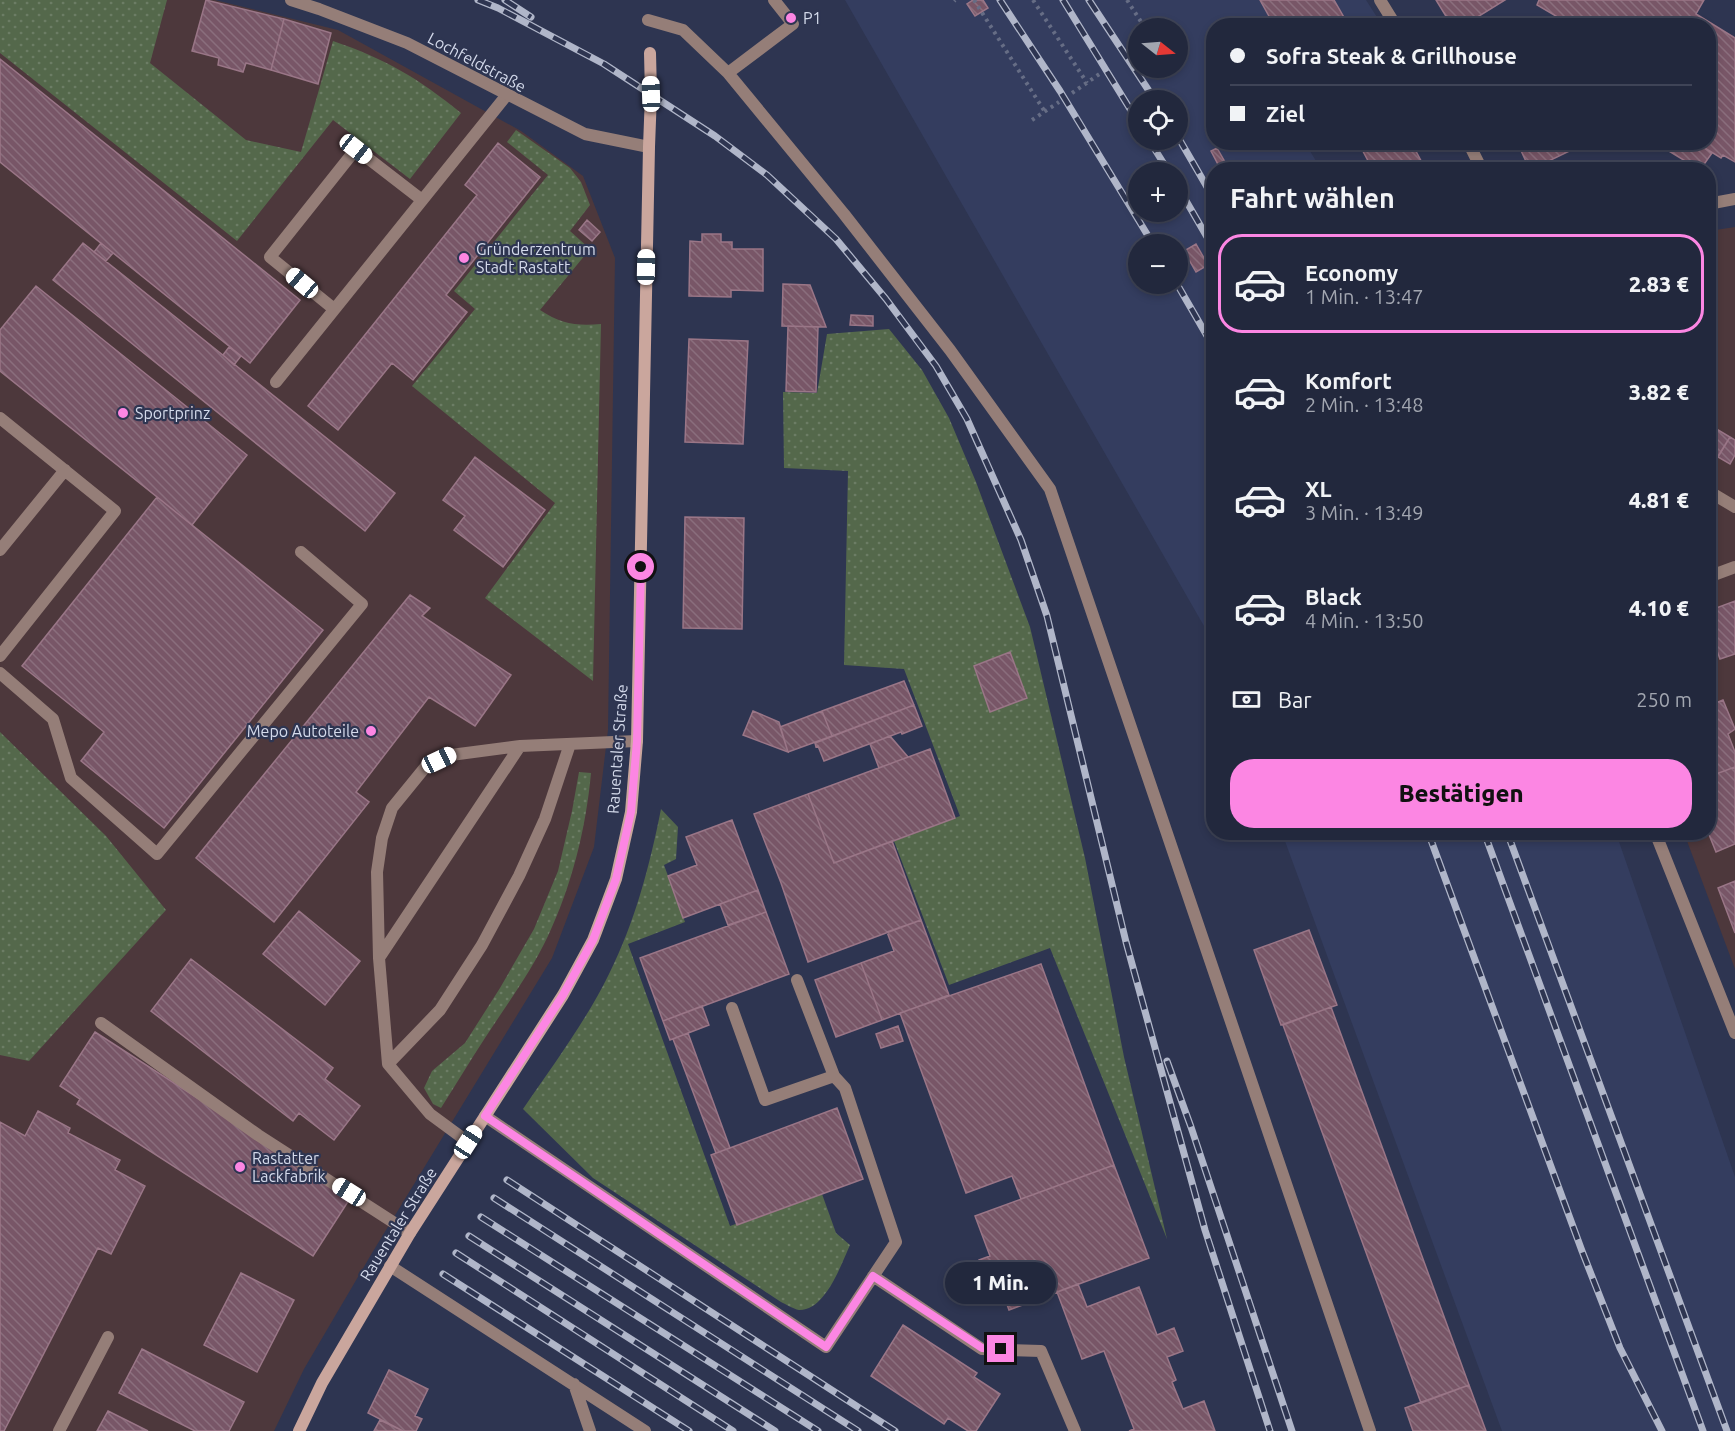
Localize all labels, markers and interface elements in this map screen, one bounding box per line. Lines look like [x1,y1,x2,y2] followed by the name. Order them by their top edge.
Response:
[803,9,822,27] place label: P1
[784,11,798,25] marker: P1
[1128,18,1188,78] north arrow
[1128,18,1188,294] map controls
[425,29,529,95] street label: Lochfeldstraße
[1266,43,1517,68] text: Sofra Steak & Grillhouse
[641,76,661,112] car
[1128,90,1188,150] button: locate
[1266,101,1305,126] text: Ziel
[336,131,376,167] car
[1128,162,1188,222] button: +
[1230,183,1395,213] text: Fahrt wählen
[1128,234,1188,294] button: −
[476,240,596,276] place label: Gründerzentrum Stadt Rastatt
[637,249,655,285] car
[457,251,471,265] marker: Gründerzentrum Stadt Rastatt
[1233,257,1287,311] icon: car
[1305,260,1398,285] text: Economy
[282,265,322,301] car
[1629,271,1689,296] text: 2.83 €
[1305,285,1424,308] text: 1 Min. · 13:47
[1233,365,1287,419] icon: car
[1305,368,1392,393] text: Komfort
[1629,379,1689,404] text: 3.82 €
[1305,393,1424,416] text: 2 Min. · 13:48
[135,404,210,422] place label: Sportprinz
[116,406,130,420] marker: Sportprinz
[1233,473,1287,527] icon: car
[1305,476,1332,501] text: XL
[1629,487,1689,512] text: 4.81 €
[1305,501,1424,524] text: 3 Min. · 13:49
[627,553,654,580] route start
[1233,581,1287,635] icon: car
[1305,584,1362,609] text: Black
[1629,595,1689,620] text: 4.10 €
[1305,609,1424,632] text: 4 Min. · 13:50
[1230,683,1263,716] icon: cash
[603,684,631,814] street label: Rauentaler Straße
[1278,687,1312,712] text: Bar
[1636,688,1692,711] text: 250 m
[247,722,359,740] place label: Mepo Autoteile
[364,724,378,738] marker: Mepo Autoteile
[419,744,459,776] car
[1230,759,1692,828] button: Bestätigen
[451,1122,485,1162] car
[252,1149,326,1185] place label: Rastatter Lackfabrik
[233,1160,247,1174] marker: Rastatter Lackfabrik
[356,1164,440,1284] street label: Rauentaler Straße
[329,1175,369,1209] car
[946,1262,1056,1304] callout: 1 Min.
[972,1271,1029,1294] text: 1 Min.
[987,1335,1014,1362] route end

